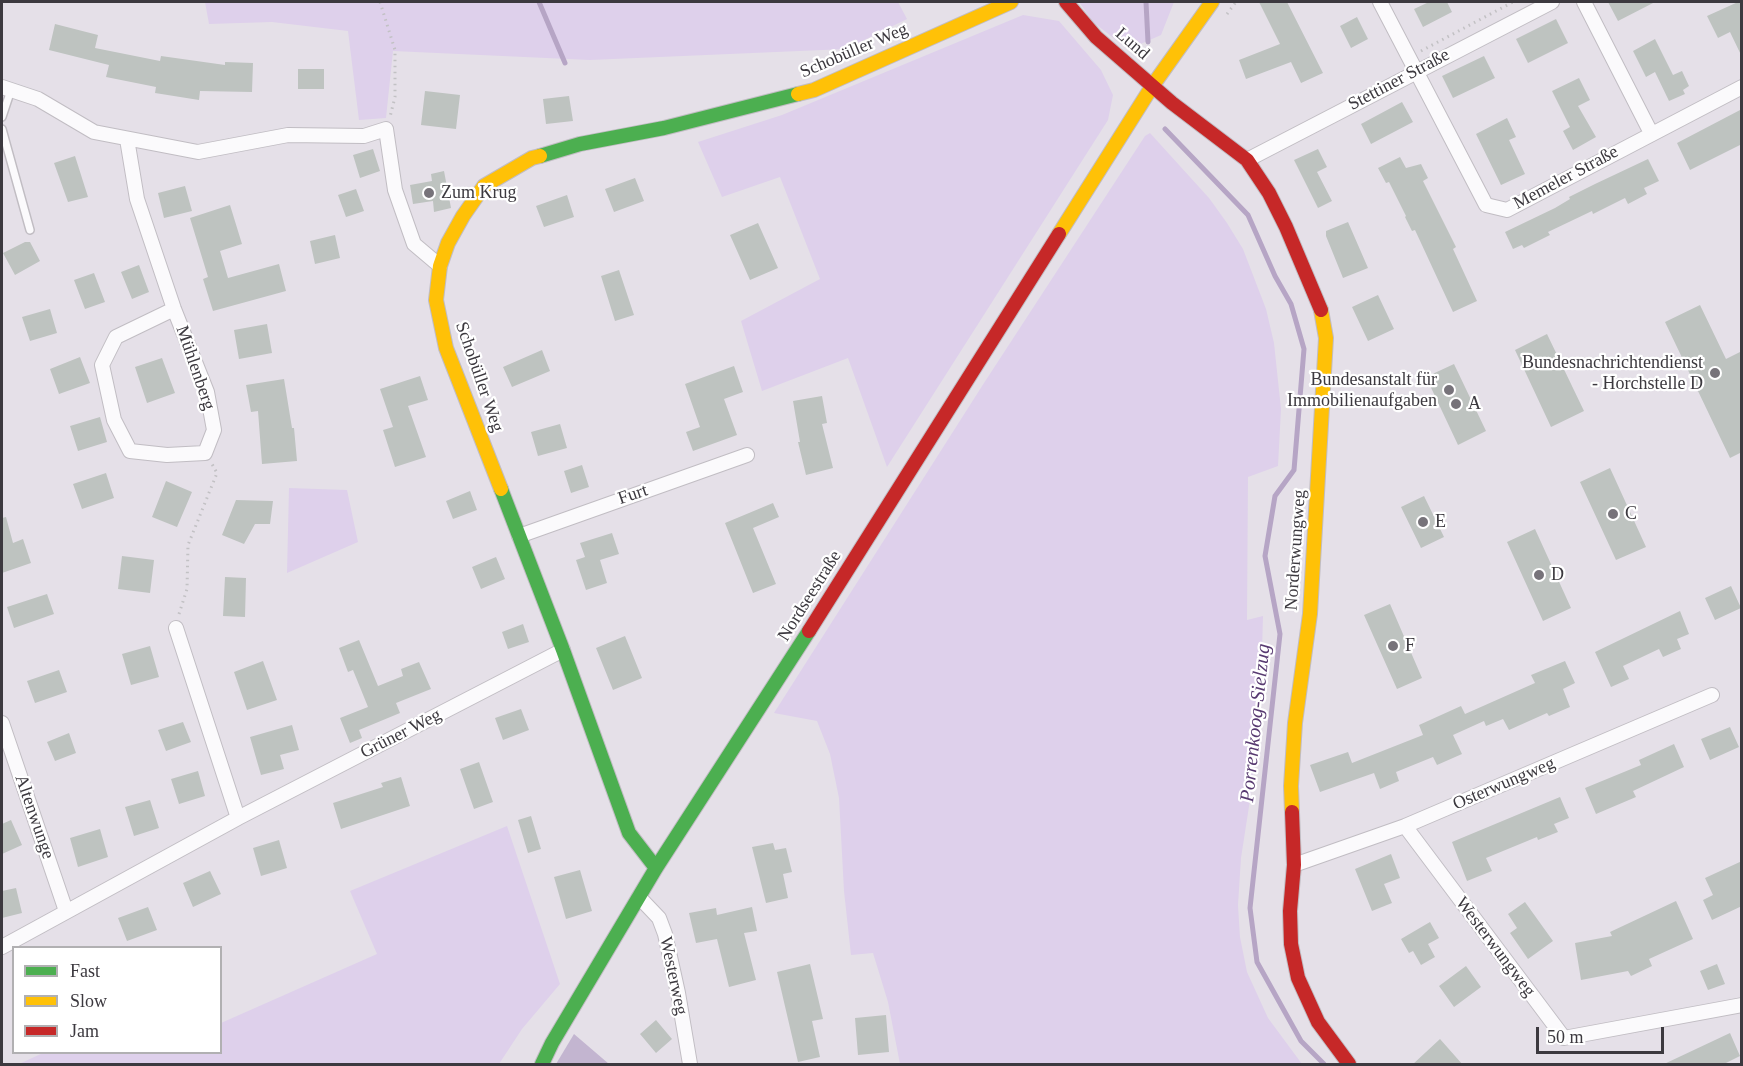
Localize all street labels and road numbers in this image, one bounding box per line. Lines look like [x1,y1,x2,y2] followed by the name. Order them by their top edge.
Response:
[797,19,911,83] street label: Schobüller Weg
[1111,23,1153,65] street label: Lund
[1345,44,1453,116] street label: Stettiner Straße
[1510,141,1622,215] street label: Memeler Straße
[450,319,508,435] street label: Schobüller Weg
[171,323,219,413] street label: Mühlenberg
[615,480,651,510] street label: Furt
[1281,489,1311,611] street label: Norderwungweg
[774,547,846,645] street label: Nordseestraße
[357,704,445,764] street label: Grüner Weg
[1450,753,1558,815] street label: Osterwungweg
[9,772,59,862] street label: Altenwunge
[1450,893,1540,1001] street label: Westerwungweg
[654,935,692,1017] street label: Westerweg

